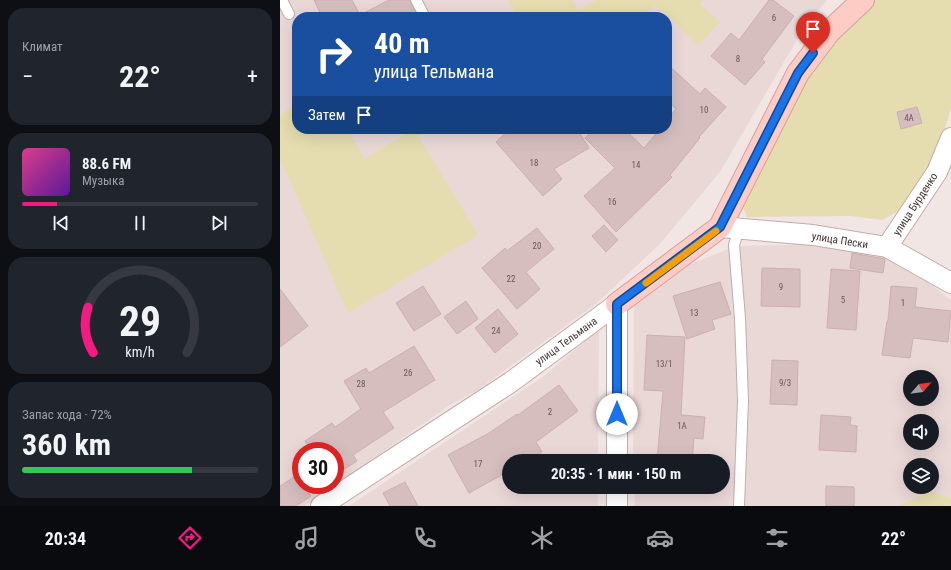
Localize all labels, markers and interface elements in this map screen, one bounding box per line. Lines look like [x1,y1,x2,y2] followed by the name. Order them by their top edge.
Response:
[796,12,830,53] pin
[772,13,776,23] house number: 6
[802,18,824,40] icon: arrive
[374,27,430,60] text: 40 m
[308,28,360,80] icon: right
[22,39,63,54] text: Климат
[736,54,740,64] house number: 8
[119,59,161,94] text: 22°
[374,61,494,82] text: улица Тельмана
[22,64,33,89] text: −
[247,64,258,89] text: +
[353,104,375,126] icon: arrive
[700,105,708,115] house number: 10
[308,106,345,124] text: Затем
[904,113,914,123] house number: 4А
[82,155,131,173] text: 88.6 FM
[530,158,538,168] house number: 18
[632,160,641,170] house number: 14
[890,170,941,238] street label: улица Бурденко
[82,173,124,188] text: Музыка
[608,197,616,207] house number: 16
[50,212,72,234] icon: previous
[129,212,151,234] icon: pause
[208,212,230,234] icon: next
[811,230,869,251] street label: улица Пески
[533,241,541,251] house number: 20
[507,274,516,284] house number: 22
[779,282,783,292] house number: 9
[841,295,846,305] house number: 5
[119,297,161,346] text: 29
[901,298,905,308] house number: 1
[690,308,698,318] house number: 13
[533,315,600,368] street label: улица Тельмана
[492,326,501,336] house number: 24
[125,344,155,360] text: km/h
[656,359,672,369] house number: 13/1
[404,368,412,378] house number: 26
[903,370,939,406] north arrow
[903,370,939,494] map controls
[779,378,791,388] house number: 9/3
[357,379,365,389] house number: 28
[596,393,638,435] position arrow
[22,407,112,422] text: Запас хода · 72%
[548,407,553,417] house number: 2
[903,414,939,450] button: sound
[677,421,687,431] house number: 1А
[22,427,111,462] text: 360 km
[292,442,344,494] speed limit sign: 30
[903,458,939,494] button: layers
[474,459,483,469] house number: 17
[551,465,681,483] text: 20:35 · 1 мин · 150 m
[176,524,204,552] icon: directions
[293,524,321,552] icon: music
[411,524,439,552] icon: phone
[528,524,556,552] icon: climate
[646,524,674,552] icon: car
[763,524,791,552] icon: filters
[45,528,86,549] text: 20:34
[881,528,906,549] text: 22°

